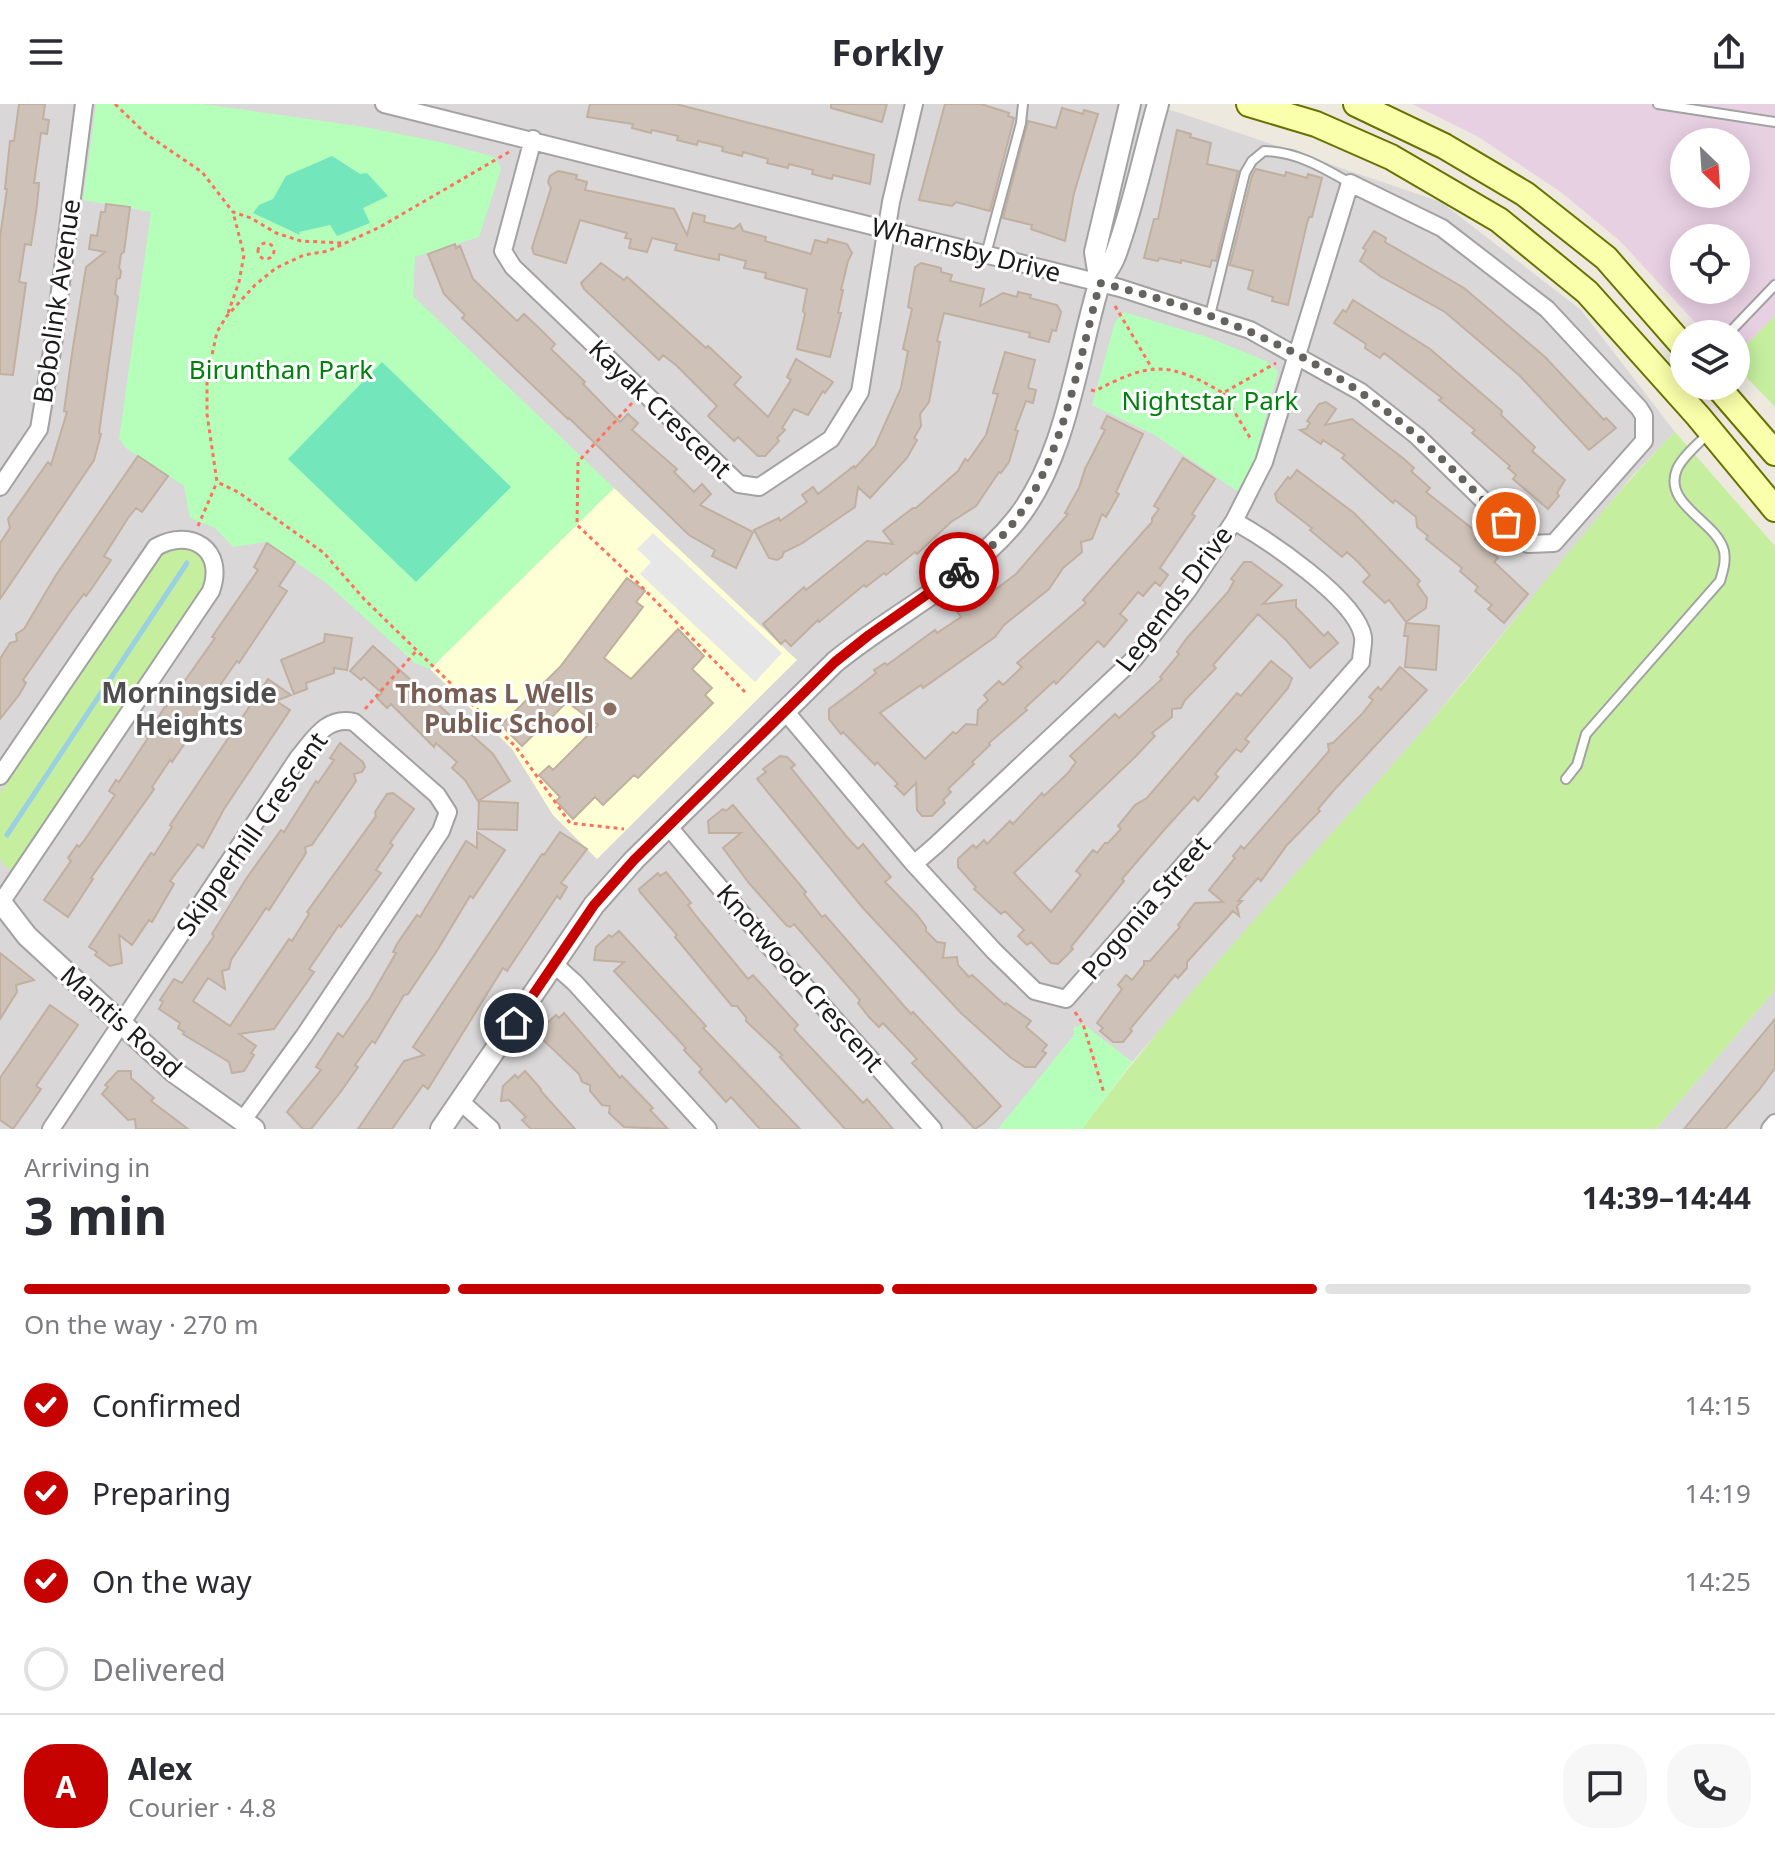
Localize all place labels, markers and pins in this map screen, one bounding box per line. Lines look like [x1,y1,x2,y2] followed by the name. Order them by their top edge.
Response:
[1472,488,1540,556] pin
[395,675,594,741] place label: Thomas L Wells Public School
[601,700,619,718] marker: Thomas L Wells Public School
[480,989,548,1057] pin

